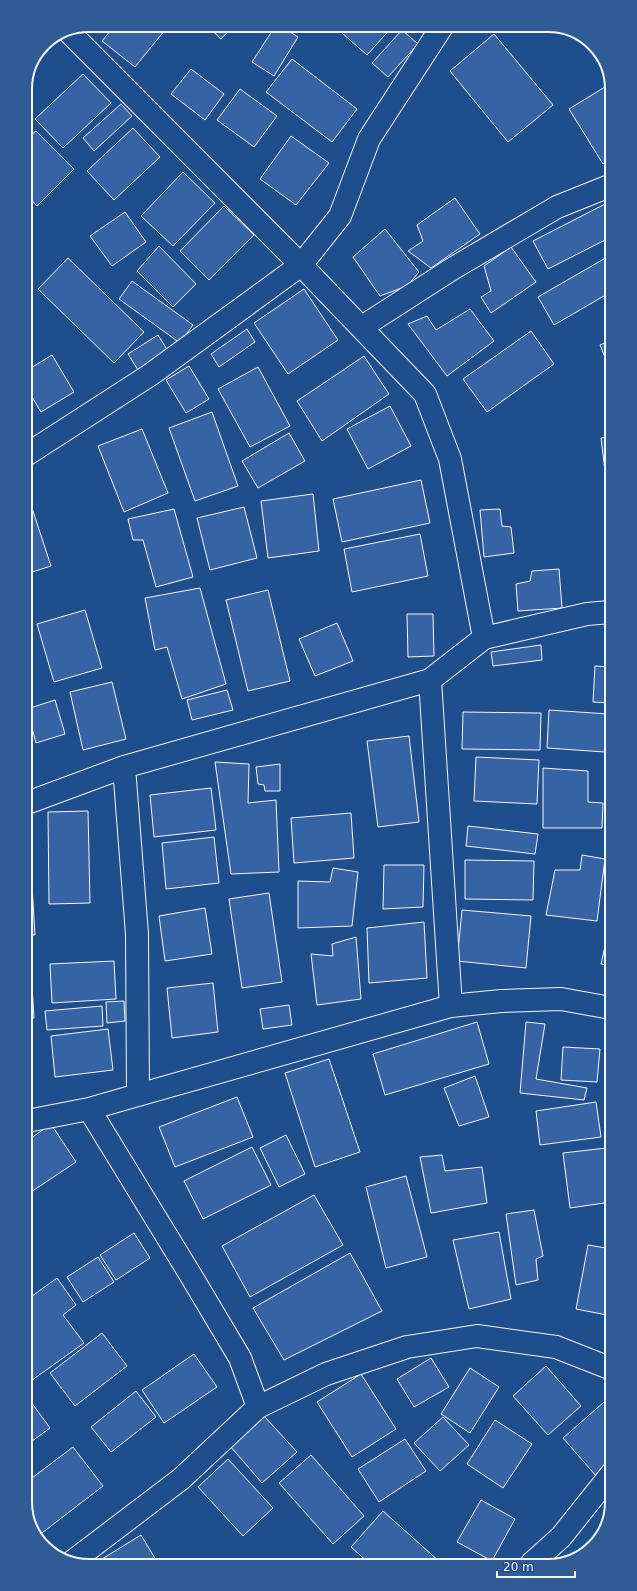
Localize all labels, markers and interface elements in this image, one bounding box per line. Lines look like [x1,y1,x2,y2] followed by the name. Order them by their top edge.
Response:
[497,1553,575,1579] scale bar
[503,1560,534,1574] text: 20 m

